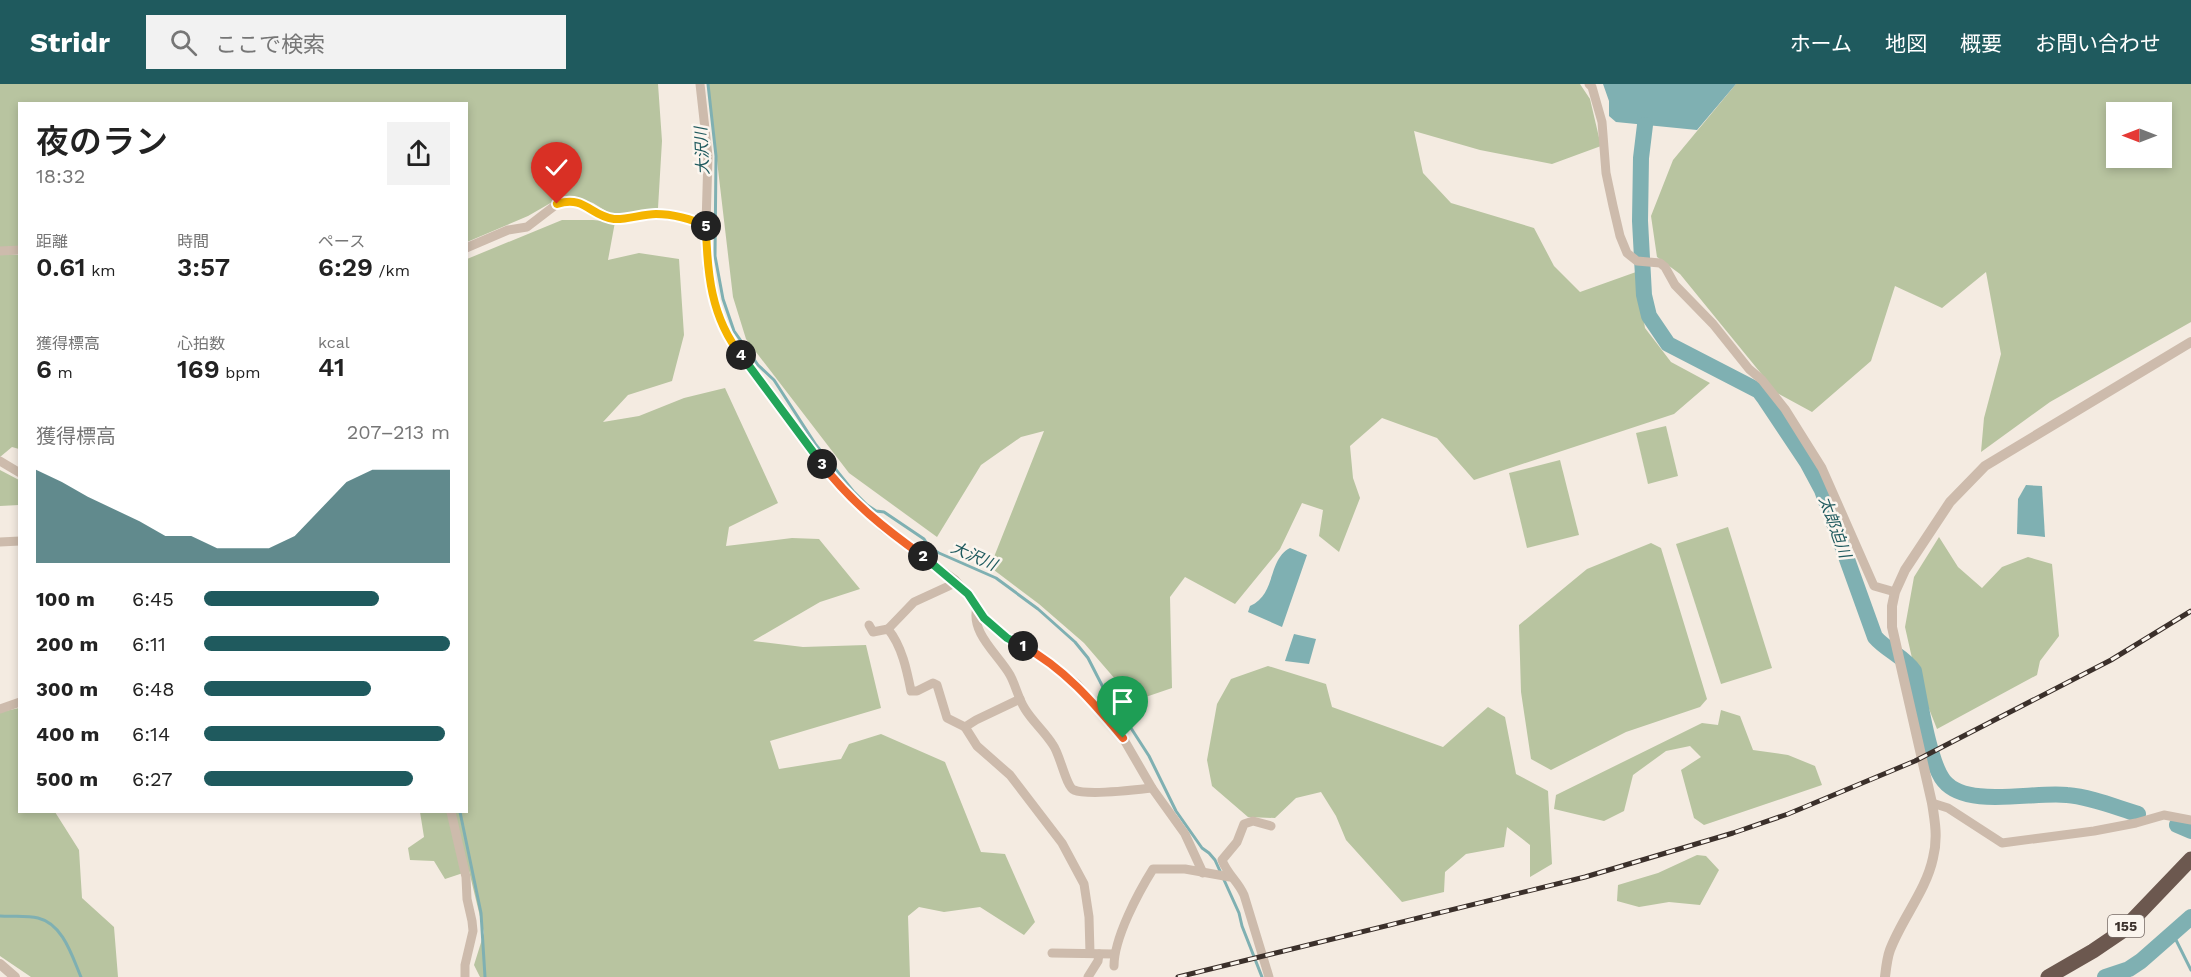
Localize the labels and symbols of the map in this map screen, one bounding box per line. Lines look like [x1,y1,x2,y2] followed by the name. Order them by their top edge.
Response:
[2106,102,2172,168] north arrow
[691,125,713,175] water label: 大沢川
[531,142,582,204] pin
[691,211,721,241] pin: 5
[726,340,756,370] pin: 4
[807,449,837,479] pin: 3
[1815,494,1856,562] water label: 太郎迫川
[948,538,1002,575] water label: 大沢川
[908,541,938,571] pin: 2
[1008,631,1038,661] pin: 1
[1097,676,1148,738] pin
[2108,915,2144,937] road number: 155

